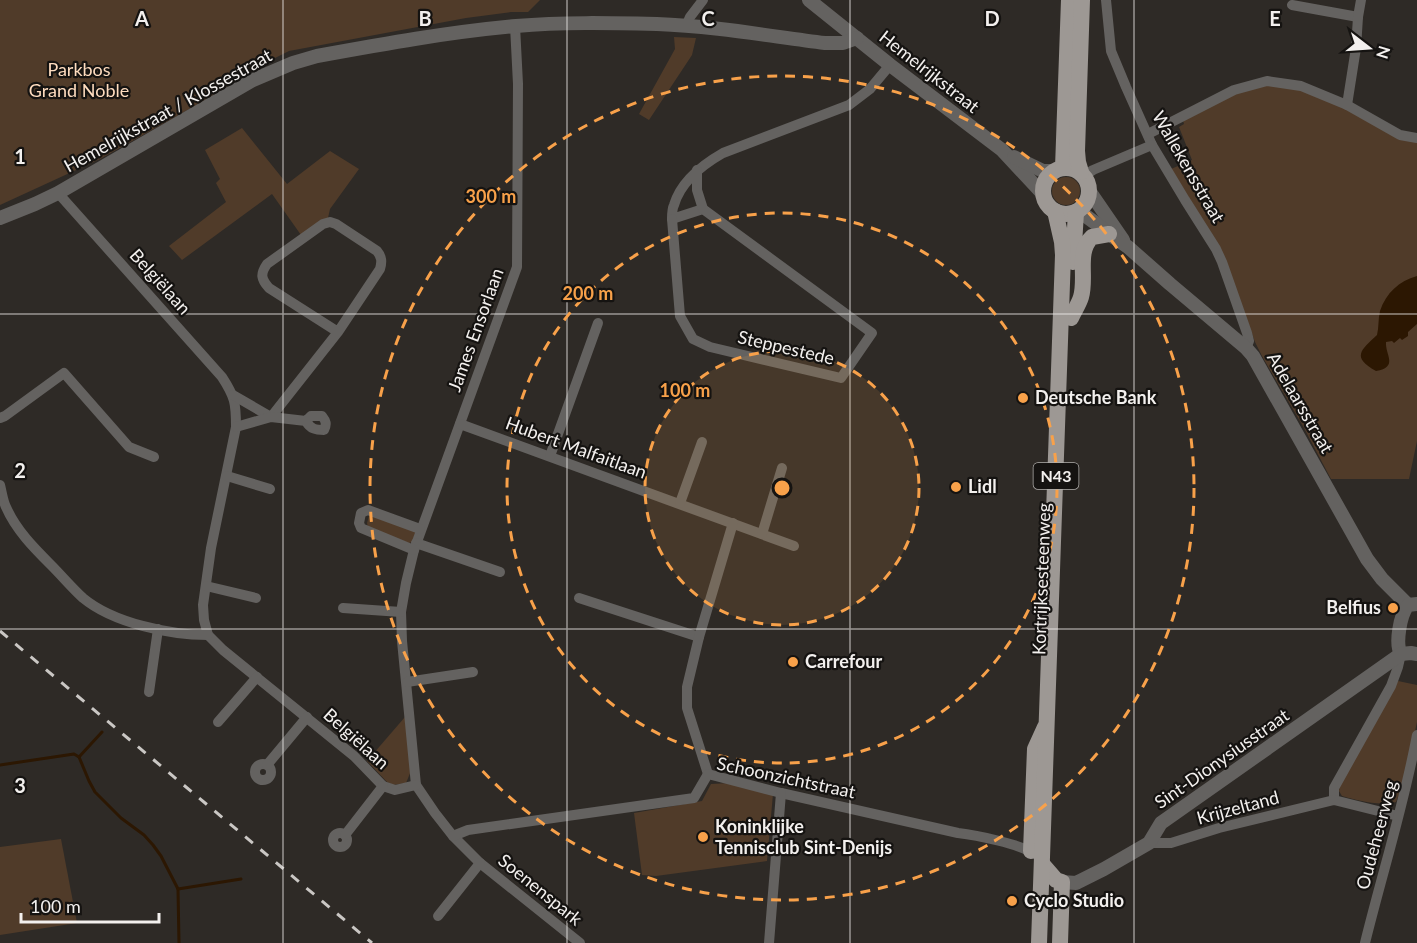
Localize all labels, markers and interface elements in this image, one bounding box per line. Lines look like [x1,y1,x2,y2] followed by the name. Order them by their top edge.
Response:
[134,6,149,30] text: A
[418,6,432,30] text: B
[701,6,715,30] text: C
[984,6,1000,30] text: D
[1269,6,1281,30] text: E
[1339,18,1399,78] north arrow
[875,25,984,117] street label: Hemelrijkstraat
[60,43,276,177] street label: Hemelrijkstraat / Klossestraat
[1373,44,1395,61] text: N
[29,58,129,101] park label: Parkbos Grand Noble
[1148,107,1230,227] street label: Wallekensstraat
[14,144,26,168] text: 1
[466,185,516,207] text: 300 m
[126,244,196,319] street label: Belgiëlaan
[443,265,508,394] street label: James Ensorlaan
[563,282,613,304] text: 200 m
[736,325,837,369] street label: Steppestede
[1263,348,1339,457] street label: Adelaarsstraat
[660,379,710,401] text: 100 m
[1035,386,1157,408] place label: Deutsche Bank
[1016,391,1030,405] marker: Deutsche Bank
[503,411,650,483] street label: Hubert Malfaitlaan
[14,458,26,482] text: 2
[1034,463,1078,489] road number: N43
[968,475,997,497] place label: Lidl
[772,478,792,498] centre of rings
[949,480,963,494] marker: Lidl
[1027,503,1055,655] street label: Kortrijksesteenweg
[1326,596,1381,618] place label: Belfius
[1386,601,1400,615] marker: Belfius
[805,650,882,672] place label: Carrefour
[786,655,800,669] marker: Carrefour
[319,703,394,773] street label: Belgiëlaan
[1150,703,1293,813] street label: Sint-Dionysiusstraat
[715,752,858,803] street label: Schoonzichtstraat
[14,773,26,797] text: 3
[1351,778,1401,892] street label: Oudeheerweg
[1194,785,1281,829] street label: Krijzeltand
[715,815,892,858] place label: Koninklijke Tennisclub Sint-Denijs
[696,830,710,844] marker: Koninklijke Tennisclub Sint-Denijs
[494,849,588,930] street label: Soenenspark
[21,886,159,924] scale bar
[1024,889,1124,911] place label: Cyclo Studio
[1005,894,1019,908] marker: Cyclo Studio
[30,895,81,917] text: 100 m

